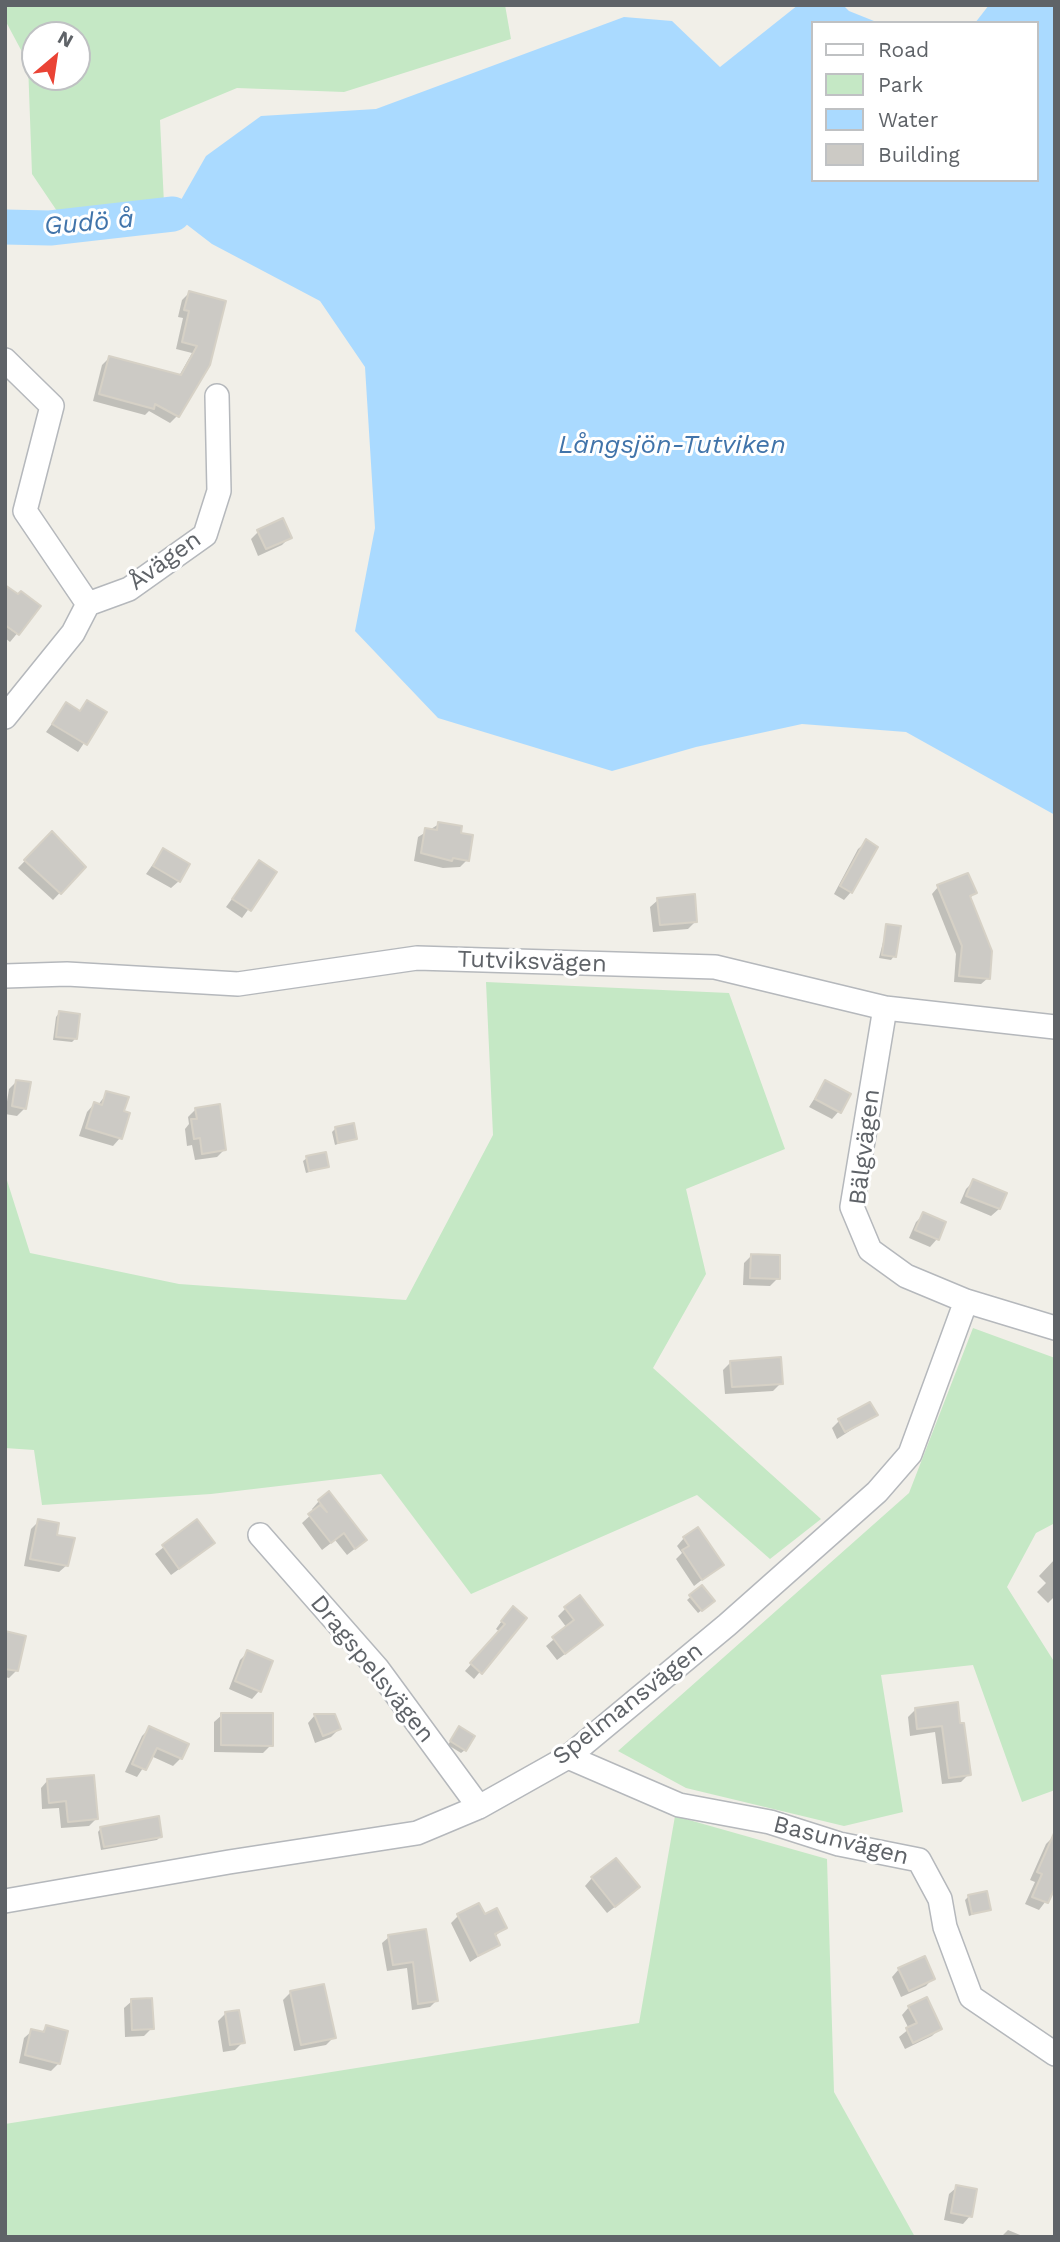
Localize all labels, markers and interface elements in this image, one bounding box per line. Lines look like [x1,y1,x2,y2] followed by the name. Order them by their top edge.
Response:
[21,21,91,91] north arrow
[811,21,1039,182] legend
[54,25,77,52] text: N
[878,37,929,62] text: Road
[878,72,923,97] text: Park
[878,107,938,132] text: Water
[878,142,960,167] text: Building
[43,204,135,242] water label: Gudö å
[558,429,786,461] water label: Långsjön-Tutviken
[123,525,207,597] street label: Åvägen
[457,945,607,979] street label: Tutviksvägen
[844,1087,886,1207] street label: Bälgvägen
[304,1589,440,1749] street label: Dragspelsvägen
[547,1637,709,1771] street label: Spelmansvägen
[770,1810,912,1872] street label: Basunvägen

